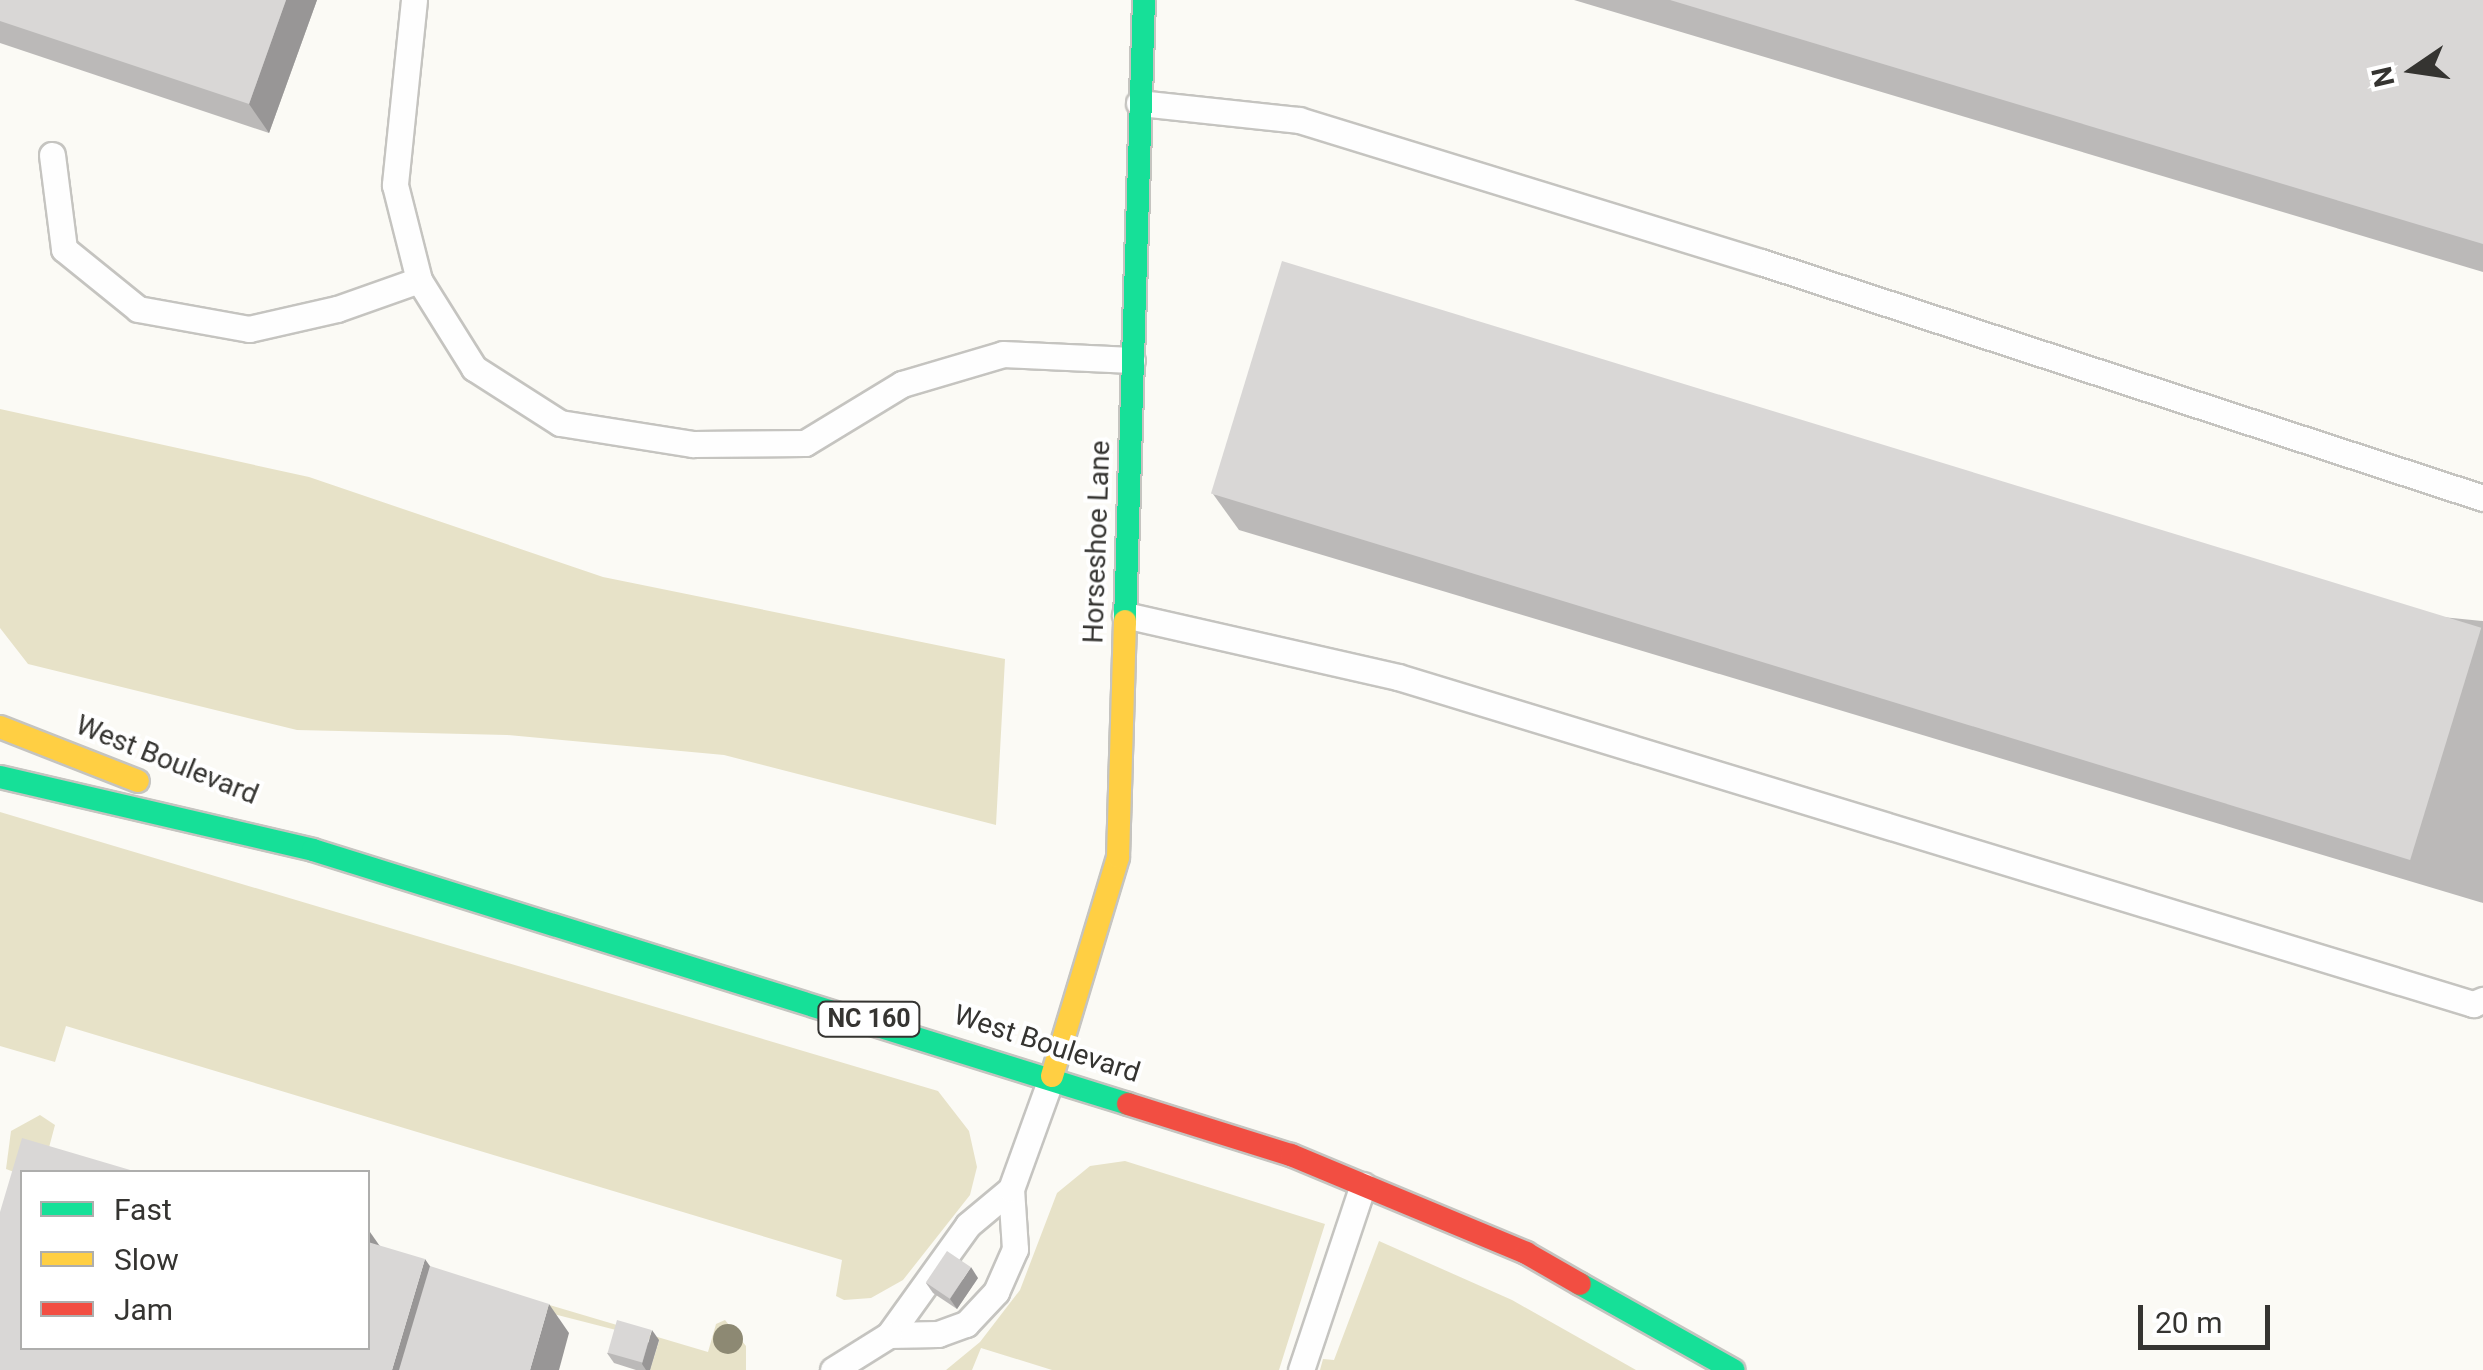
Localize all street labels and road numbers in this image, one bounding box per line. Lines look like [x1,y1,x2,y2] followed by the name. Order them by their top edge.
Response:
[1077,440,1117,644] street label: Horseshoe Lane
[71,708,263,812] street label: West Boulevard
[950,998,1144,1090] street label: West Boulevard
[816,999,922,1039] road number: NC 160

